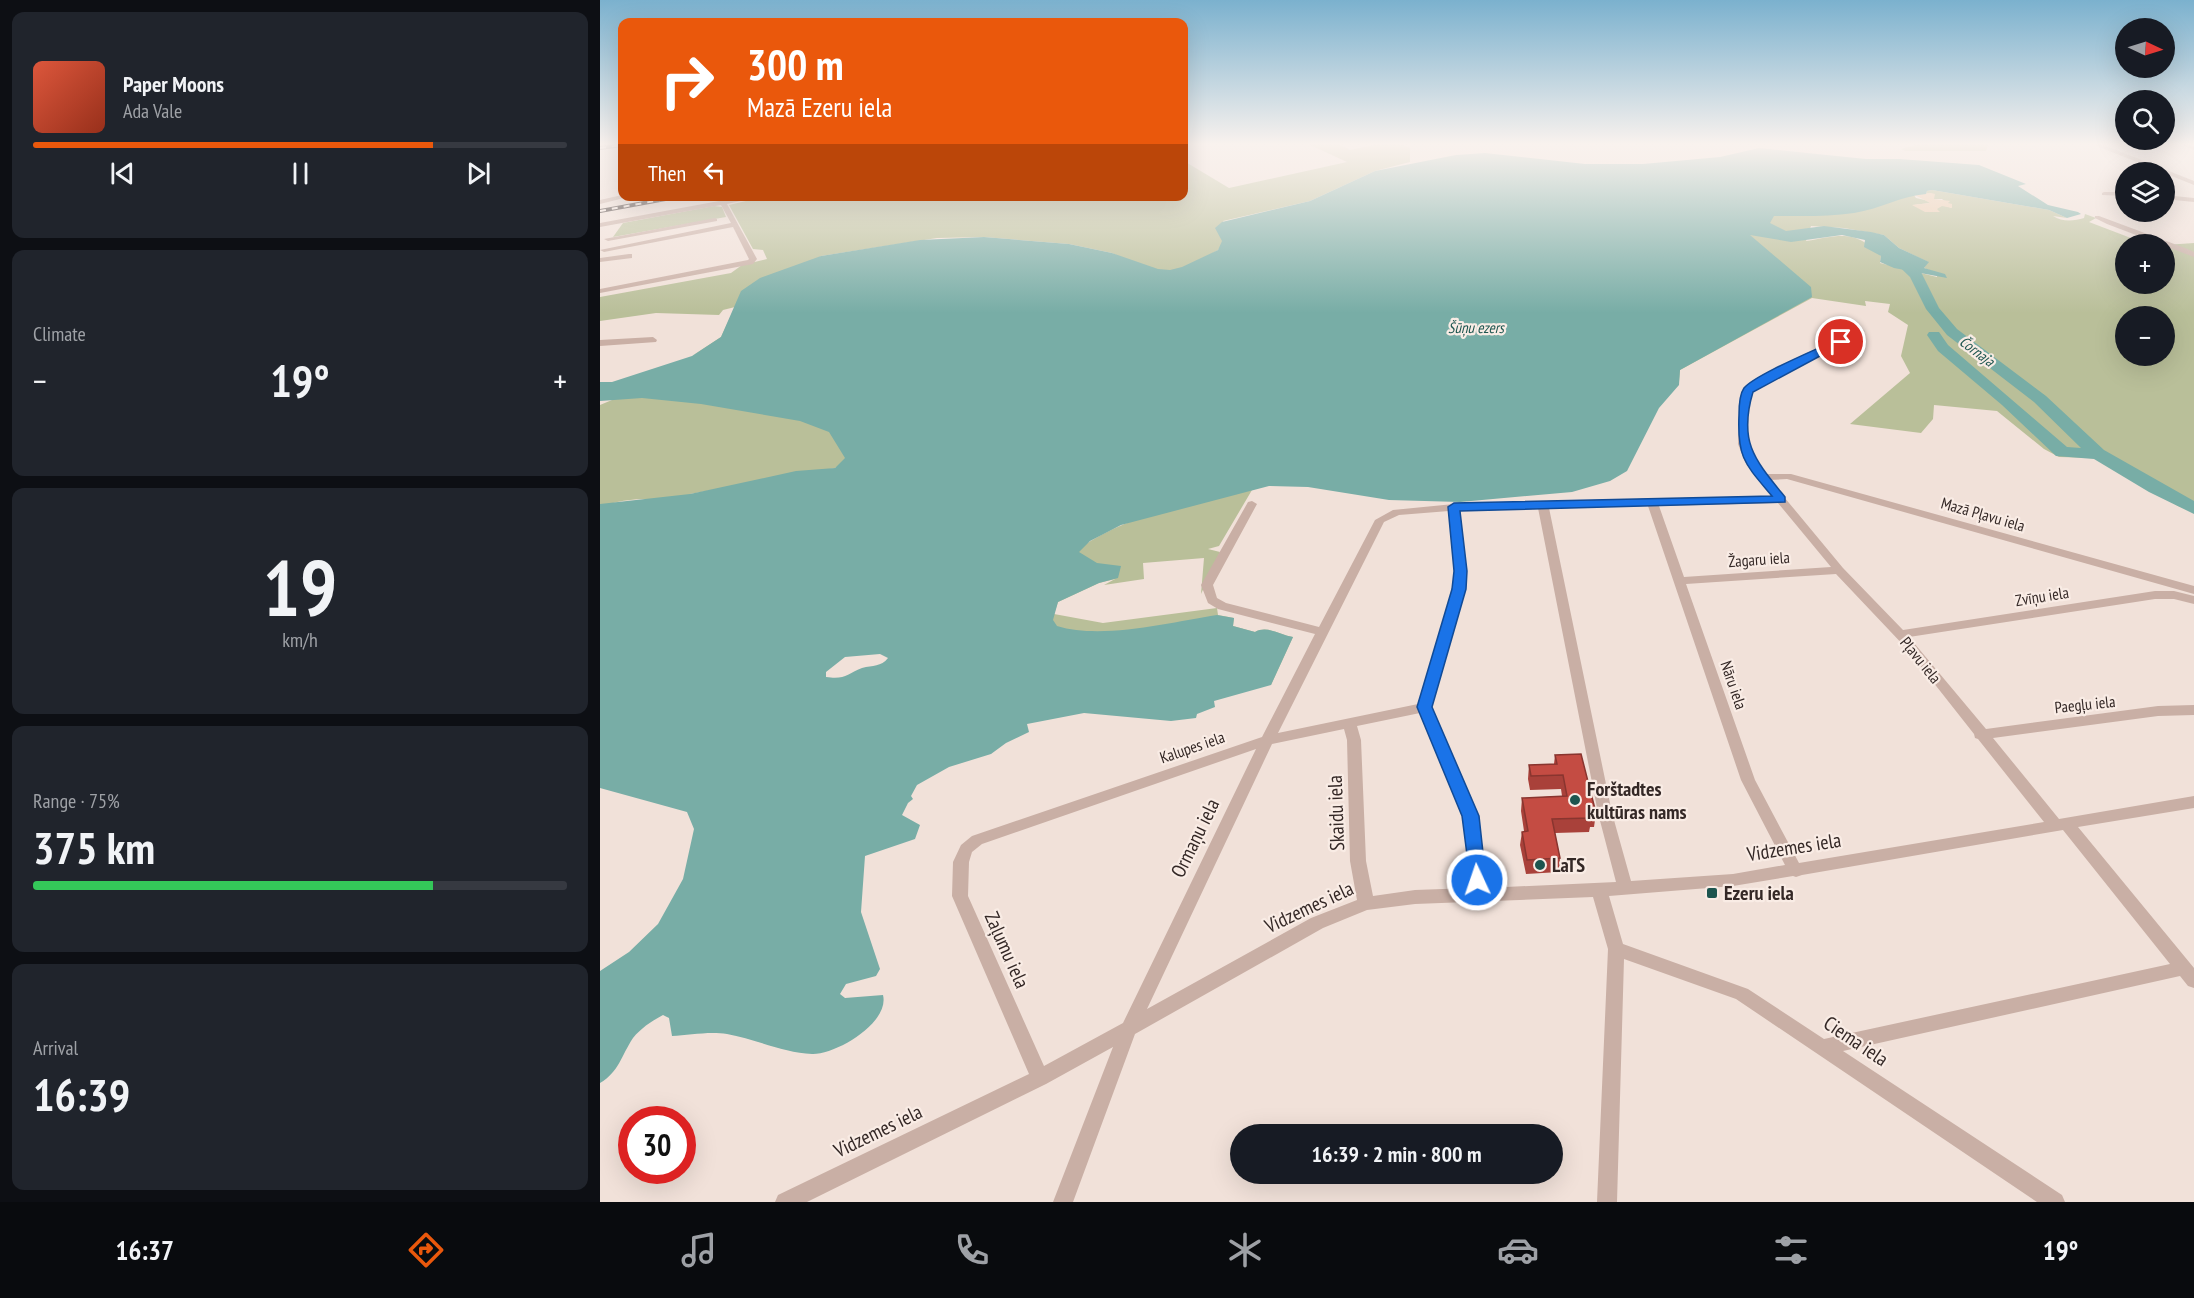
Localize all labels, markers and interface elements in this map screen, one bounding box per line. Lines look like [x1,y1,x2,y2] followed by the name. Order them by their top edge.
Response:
[2115,18,2175,78] north arrow
[2115,18,2175,366] map controls
[747,37,844,92] text: 300 m
[648,42,726,120] icon: right
[123,70,224,98] text: Paper Moons
[747,90,892,124] text: Mazā Ezeru iela
[2115,90,2175,150] button: search
[123,98,182,124] text: Ada Vale
[698,156,731,189] icon: left
[106,157,139,190] icon: previous
[284,157,317,190] icon: pause
[462,157,495,190] icon: next
[648,159,686,187] text: Then
[2115,162,2175,222] button: layers
[2115,234,2175,294] button: +
[2115,306,2175,366] button: −
[1815,316,1866,367] pin
[1448,318,1506,337] water label: Šūņu ezers
[33,321,86,347] text: Climate
[1824,325,1857,358] icon: arrive
[1956,332,1999,371] water label: Čornaja
[270,351,330,409] text: 19°
[33,359,47,402] text: −
[553,359,567,402] text: +
[1939,493,2027,535] street label: Mazā Pļavu iela
[263,537,337,638] text: 19
[1728,547,1790,571] street label: Žagaru iela
[2014,582,2070,610] street label: Zvīņu iela
[282,627,318,653] text: km/h
[1896,633,1946,687] street label: Pļavu iela
[1716,658,1752,712] street label: Nāru iela
[2054,691,2116,717] street label: Paegļu iela
[1157,727,1227,767] street label: Kalupes iela
[1322,775,1350,851] street label: Skaidu iela
[1587,776,1686,825] place label: Forštadtes kultūras nams
[33,788,120,814] text: Range · 75%
[1568,793,1582,807] marker: Forštadtes kultūras nams
[1165,794,1225,882] street label: Ormaņu iela
[33,818,155,876] text: 375 km
[1744,827,1843,867] street label: Vidzemes iela
[1445,848,1509,912] position arrow
[1552,852,1585,878] place label: LaTS
[1533,858,1547,872] marker: LaTS
[1260,875,1358,939] street label: Vidzemes iela
[1724,880,1794,906] place label: Ezeru iela
[1705,886,1719,900] marker: Ezeru iela
[979,908,1035,992] street label: Zaļumu iela
[1819,1010,1893,1072] street label: Ciema iela
[33,1035,78,1061] text: Arrival
[33,1065,130,1123] text: 16:39
[829,1098,926,1164] street label: Vidzemes iela
[618,1106,696,1184] speed limit sign: 30
[1311,1140,1482,1168] text: 16:39 · 2 min · 800 m
[405,1229,447,1271] icon: directions
[678,1229,720,1271] icon: music
[951,1229,993,1271] icon: phone
[1224,1229,1266,1271] icon: climate
[1497,1229,1539,1271] icon: car
[1770,1229,1812,1271] icon: filters
[115,1233,174,1267] text: 16:37
[2043,1233,2078,1267] text: 19°

